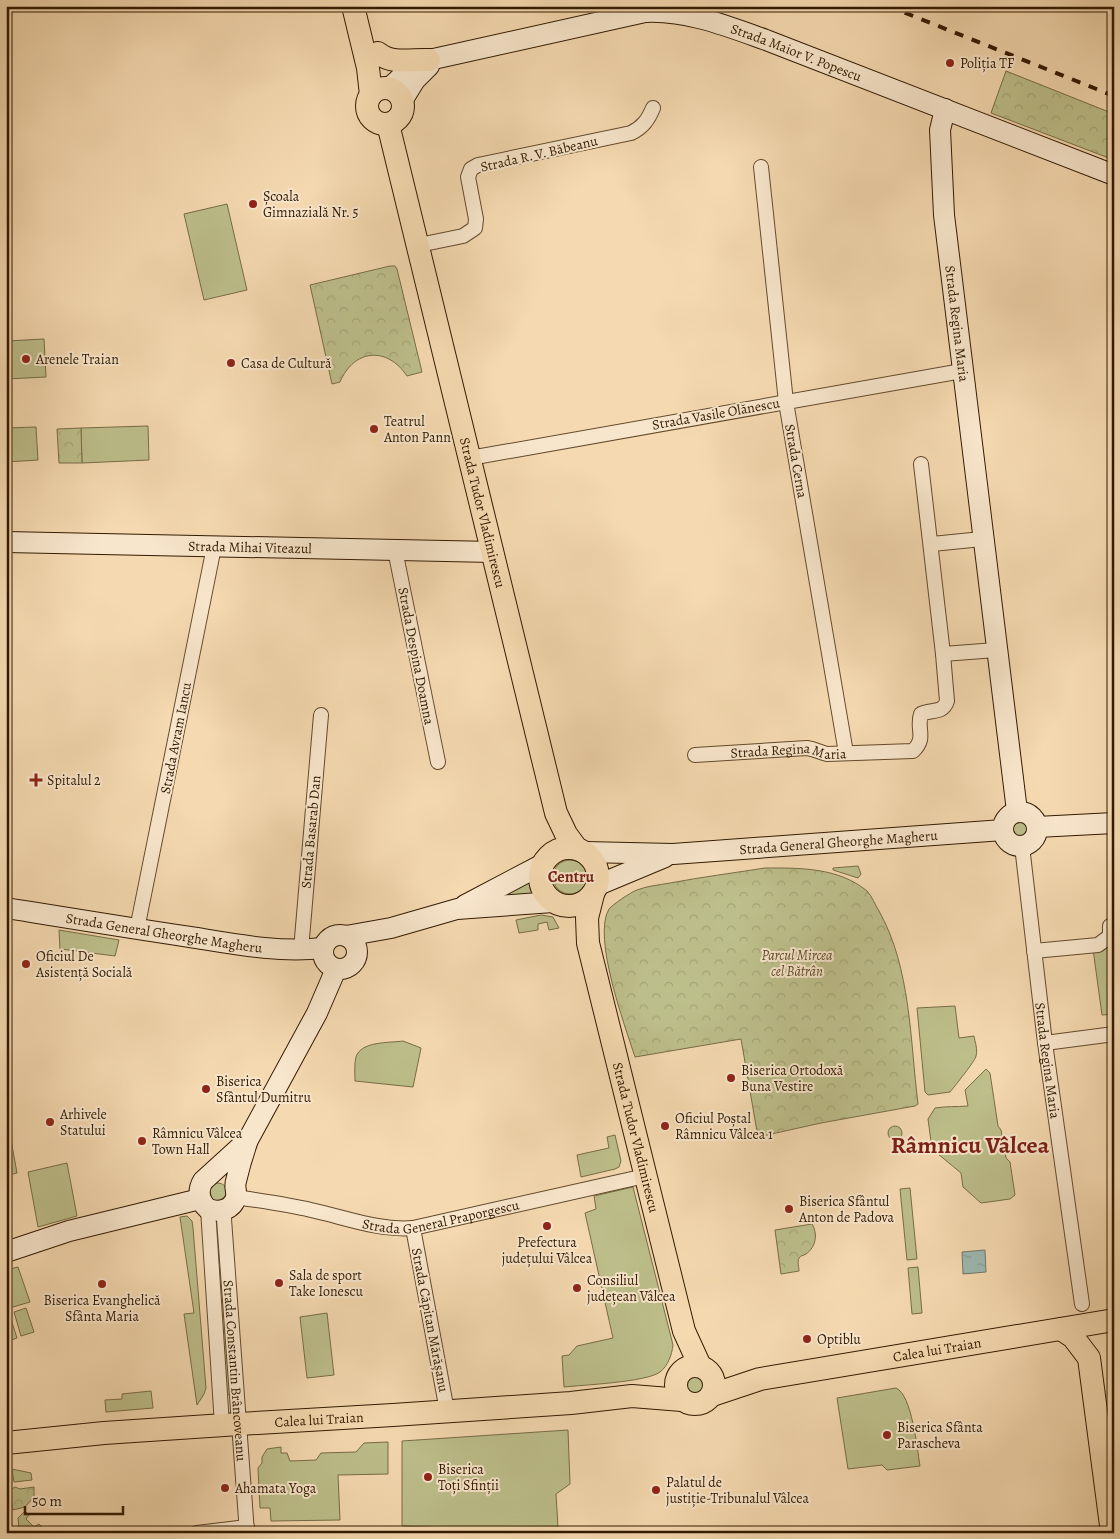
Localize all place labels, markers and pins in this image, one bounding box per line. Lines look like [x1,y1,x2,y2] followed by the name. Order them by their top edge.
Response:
[960,54,1014,73] place label: Poliția TF
[944,57,956,69] marker: Poliția TF
[263,187,358,222] place label: Școala Gimnazială Nr. 5
[247,198,259,210] marker: Școala Gimnazială Nr. 5
[35,350,119,369] place label: Arenele Traian
[20,353,32,365] marker: Arenele Traian
[241,354,332,373] place label: Casa de Cultură
[225,357,237,369] marker: Casa de Cultură
[383,412,451,447] place label: Teatrul Anton Pann
[368,423,380,435] marker: Teatrul Anton Pann
[47,771,101,790] place label: Spitalul 2
[29,773,43,787] marker: Spitalul 2
[35,947,133,982] place label: Oficiul De Asistență Socială
[20,958,32,970] marker: Oficiul De Asistență Socială
[741,1061,844,1096] place label: Biserica Ortodoxă Buna Vestire
[216,1072,311,1107] place label: Biserica Sfântul Dumitru
[725,1072,737,1084] marker: Biserica Ortodoxă Buna Vestire
[200,1083,212,1095] marker: Biserica Sfântul Dumitru
[59,1105,107,1140] place label: Arhivele Statului
[675,1109,773,1144] place label: Oficiul Poștal Râmnicu Vâlcea 1
[44,1116,56,1128] marker: Arhivele Statului
[659,1120,671,1132] marker: Oficiul Poștal Râmnicu Vâlcea 1
[152,1124,243,1159] place label: Râmnicu Vâlcea Town Hall
[136,1135,148,1147] marker: Râmnicu Vâlcea Town Hall
[798,1192,894,1227] place label: Biserica Sfântul Anton de Padova
[783,1203,795,1215] marker: Biserica Sfântul Anton de Padova
[541,1220,553,1232] marker: Prefectura județului Vâlcea
[502,1233,593,1268] place label: Prefectura județului Vâlcea
[289,1266,363,1301] place label: Sala de sport Take Ionescu
[587,1271,676,1306] place label: Consiliul județean Vâlcea
[273,1277,285,1289] marker: Sala de sport Take Ionescu
[96,1278,108,1290] marker: Biserica Evanghelică Sfânta Maria
[571,1282,583,1294] marker: Consiliul județean Vâlcea
[44,1291,161,1326] place label: Biserica Evanghelică Sfânta Maria
[817,1330,861,1349] place label: Optiblu
[801,1333,813,1345] marker: Optiblu
[897,1418,983,1453] place label: Biserica Sfânta Parascheva
[881,1429,893,1441] marker: Biserica Sfânta Parascheva
[438,1460,499,1495] place label: Biserica Toți Sfinții
[422,1471,434,1483] marker: Biserica Toți Sfinții
[666,1473,809,1508] place label: Palatul de justiție-Tribunalul Vâlcea
[234,1479,317,1498] place label: Ahamata Yoga
[219,1482,231,1494] marker: Ahamata Yoga
[650,1484,662,1496] marker: Palatul de justiție-Tribunalul Vâlcea

